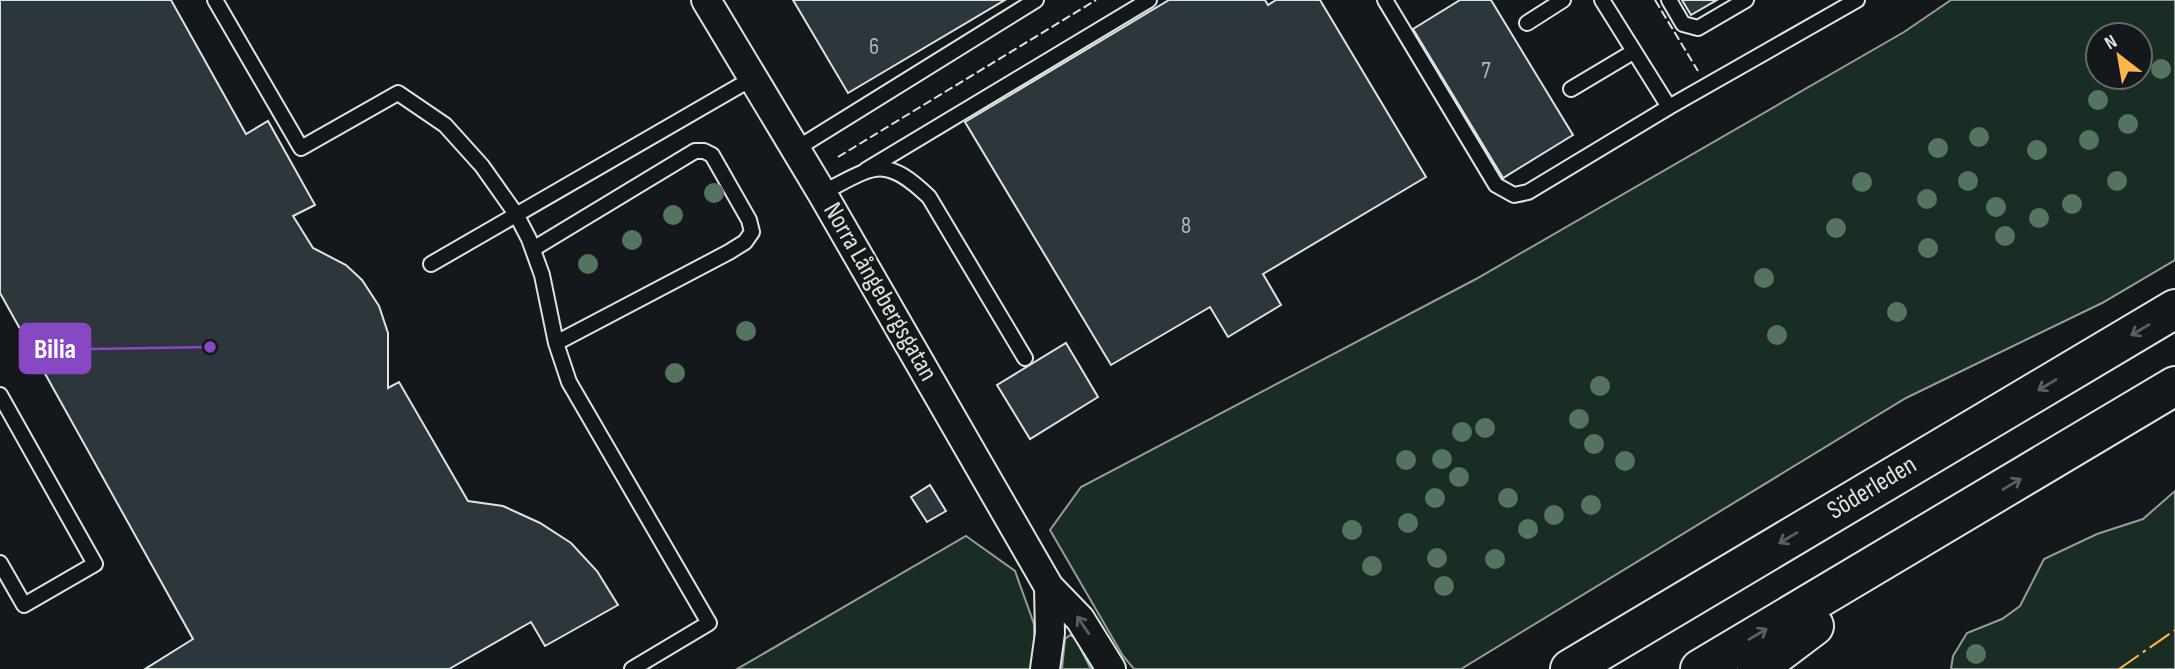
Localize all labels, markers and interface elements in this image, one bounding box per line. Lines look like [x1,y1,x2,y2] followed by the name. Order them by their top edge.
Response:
[2084,21,2154,91] north arrow
[2101,30,2121,55] text: N
[869,33,879,61] house number: 6
[1481,57,1491,85] house number: 7
[816,197,944,387] street label: Norra Långebergsgatan
[1181,212,1191,240] house number: 8
[2131,323,2151,337] one-way arrow
[20,324,90,373] callout: Bilia
[34,333,76,366] text: Bilia
[2037,378,2057,392] one-way arrow
[1822,449,1922,527] street label: Söderleden
[2001,477,2021,491] one-way arrow
[1778,531,1798,545] one-way arrow
[1076,616,1091,635] one-way arrow
[1748,627,1768,641] one-way arrow

